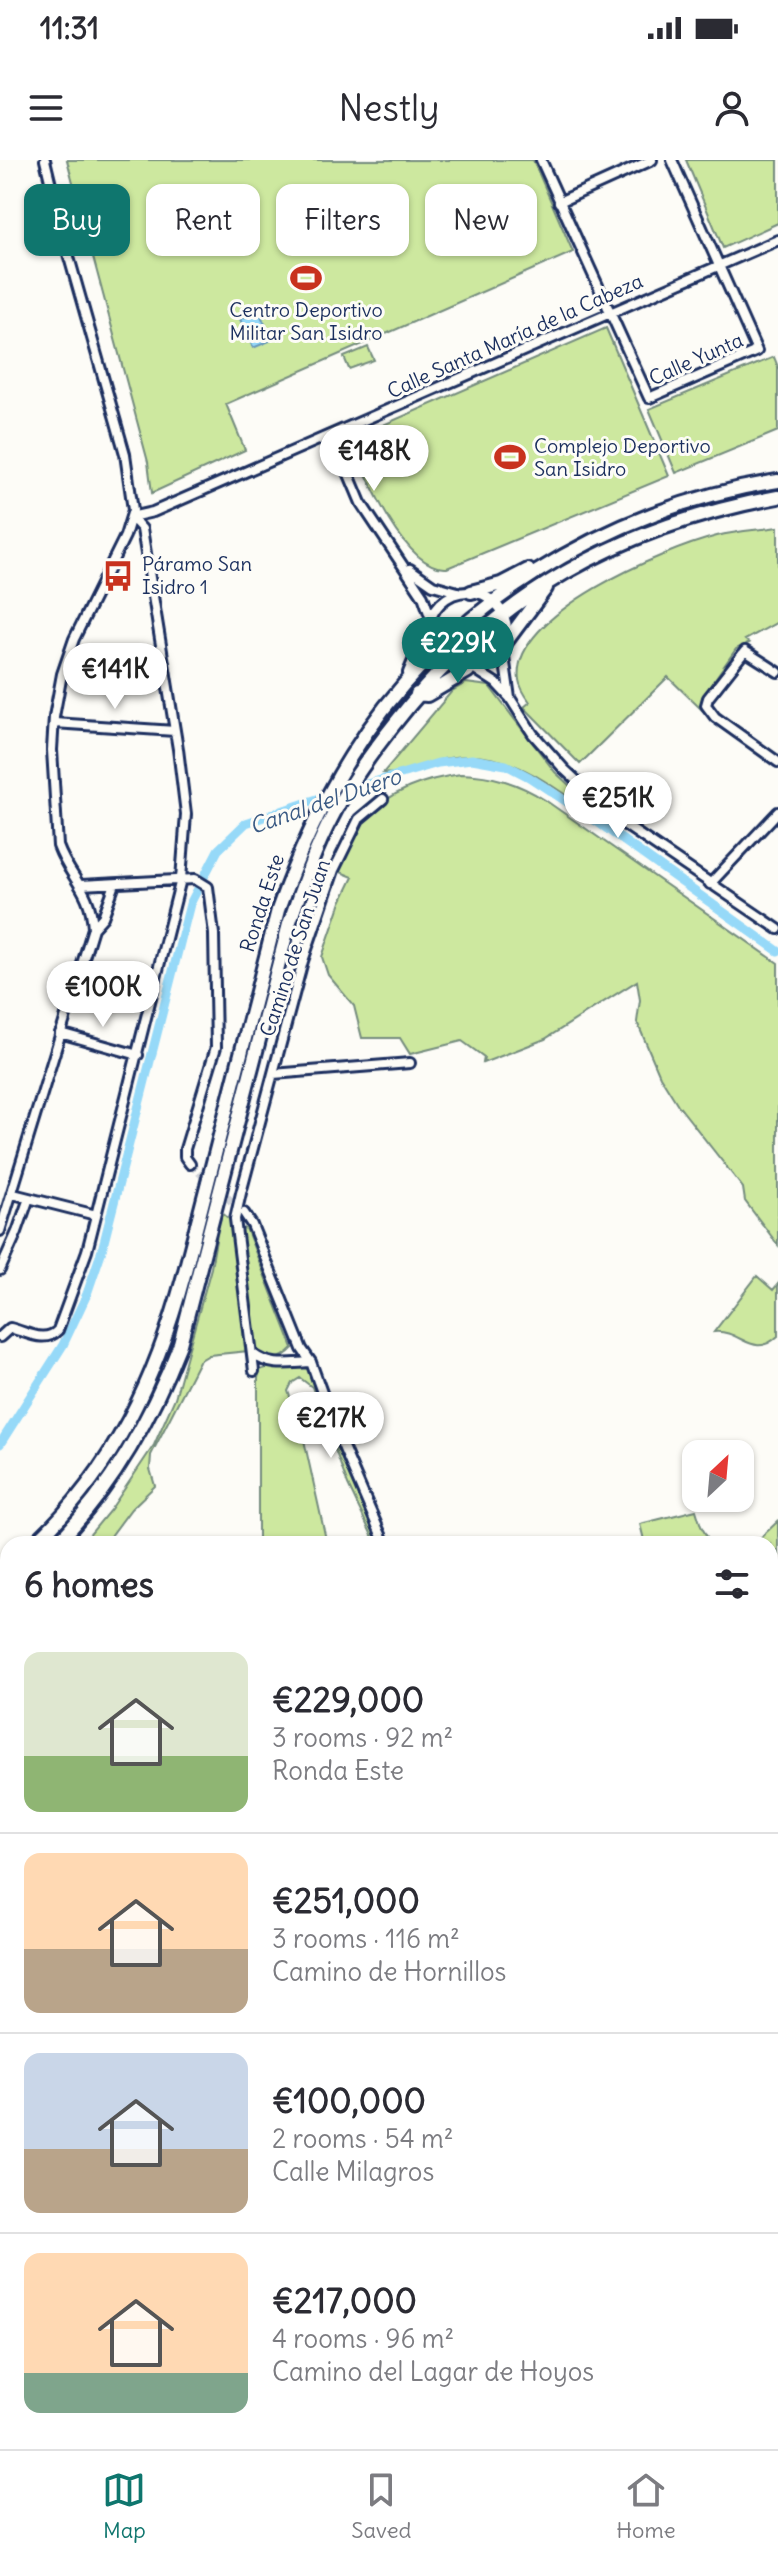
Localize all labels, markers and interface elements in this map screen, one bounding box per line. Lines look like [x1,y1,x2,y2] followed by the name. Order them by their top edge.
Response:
[40,9,99,47] text: 11:31
[24,86,68,130] icon: menu
[338,86,440,131] text: Nestly
[710,86,754,130] icon: person
[24,184,130,256] chip: Buy
[146,184,260,256] chip: Rent
[276,184,409,256] chip: Filters
[425,184,537,256] chip: New
[289,261,323,295] sports icon: Centro Deportivo Militar San Isidro
[383,268,646,403] street label: Calle Santa María de la Cabeza
[229,297,383,345] place label: Centro Deportivo Militar San Isidro
[645,327,747,390] street label: Calle Yunta
[318,425,430,493] pin: €148K
[534,433,711,481] place label: Complejo Deportivo San Isidro
[338,434,410,467] text: €148K
[493,440,527,474] sports icon: Complejo Deportivo San Isidro
[142,551,252,599] place label: Páramo San Isidro 1
[101,559,135,593] bus stop icon: Páramo San Isidro 1
[402,617,514,685] pin: €229K
[420,626,496,659] text: €229K
[59,643,171,711] pin: €141K
[81,652,149,685] text: €141K
[246,761,406,840] water label: Canal del Duero
[562,772,674,840] pin: €251K
[582,781,654,814] text: €251K
[234,851,289,955] street label: Ronda Este
[254,856,335,1040] street label: Camino de San Juan
[47,961,159,1029] pin: €100K
[64,970,142,1003] text: €100K
[275,1392,387,1460] pin: €217K
[296,1401,366,1434] text: €217K
[682,1440,754,1512] north arrow
[682,1440,754,1512] map controls
[710,1562,754,1606] icon: filters
[24,1563,154,1606] text: 6 homes
[272,1678,424,1721] text: €229,000
[88,1684,184,1780] icon: home
[272,1721,453,1754] text: 3 rooms · 92 m²
[272,1754,404,1787] text: Ronda Este
[272,1879,420,1922] text: €251,000
[88,1885,184,1981] icon: home
[272,1922,460,1955] text: 3 rooms · 116 m²
[272,1955,506,1988] text: Camino de Hornillos
[272,2079,426,2122] text: €100,000
[88,2085,184,2181] icon: home
[272,2122,454,2155] text: 2 rooms · 54 m²
[272,2155,434,2188] text: Calle Milagros
[272,2279,417,2322] text: €217,000
[88,2285,184,2381] icon: home
[272,2322,454,2355] text: 4 rooms · 96 m²
[272,2355,594,2388] text: Camino del Lagar de Hoyos
[102,2468,146,2544] tab: Map
[351,2468,411,2544] tab: Saved
[616,2468,676,2544] tab: Home

